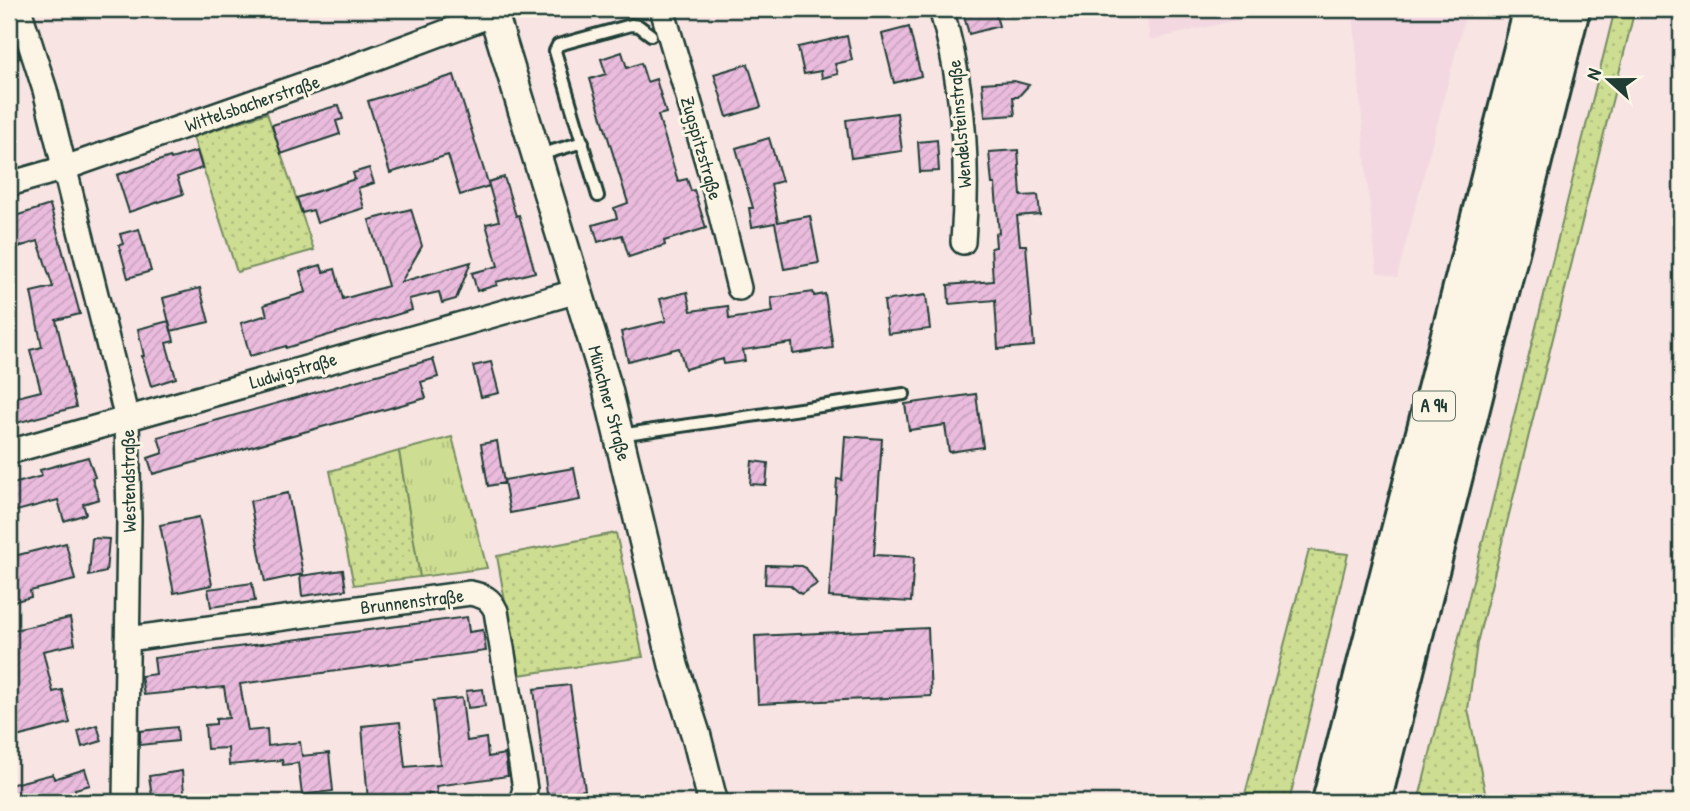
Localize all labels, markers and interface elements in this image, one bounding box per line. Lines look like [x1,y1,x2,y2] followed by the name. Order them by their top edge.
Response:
[1574,46,1644,116] north arrow
[940,58,978,189] street label: Wendelsteinstraße
[1579,65,1607,83] text: N
[181,68,323,138] street label: Wittelsbacherstraße
[675,93,729,203] street label: Zugspitzstraße
[582,342,638,464] street label: Münchner Straße
[246,345,340,395] street label: Ludwigstraße
[1413,392,1455,420] road number: A 94
[114,429,142,533] street label: Westendstraße
[359,582,466,620] street label: Brunnenstraße

